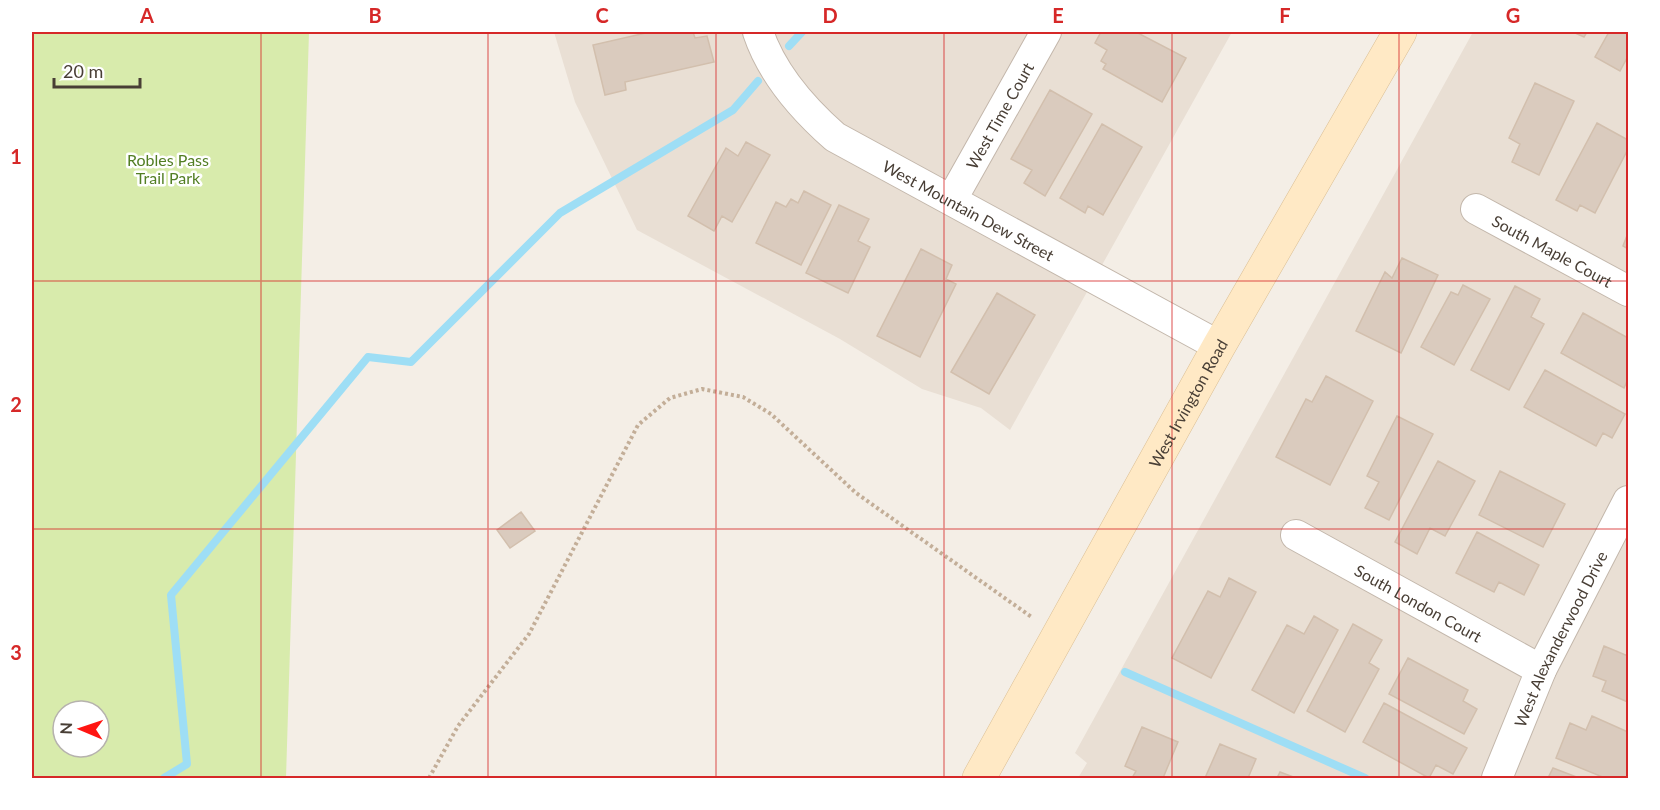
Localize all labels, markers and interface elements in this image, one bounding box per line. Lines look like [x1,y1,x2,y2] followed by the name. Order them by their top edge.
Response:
[139,3,154,27] text: A
[368,3,382,27] text: B
[595,3,609,27] text: C
[822,3,838,27] text: D
[1052,3,1064,27] text: E
[1279,3,1291,27] text: F
[1506,3,1520,27] text: G
[54,51,140,89] scale bar
[961,58,1037,172] street label: West Time Court
[63,60,103,82] text: 20 m
[10,144,22,168] text: 1
[127,150,209,187] park label: Robles Pass Trail Park
[880,156,1058,264] street label: West Mountain Dew Street
[1489,210,1616,290] street label: South Maple Court
[1144,335,1231,470] street label: West Irvington Road
[10,392,22,416] text: 2
[1509,547,1610,729] street label: West Alexanderwood Drive
[1352,560,1486,645] street label: South London Court
[10,640,22,664] text: 3
[51,699,111,759] north arrow
[56,722,75,735] text: N

